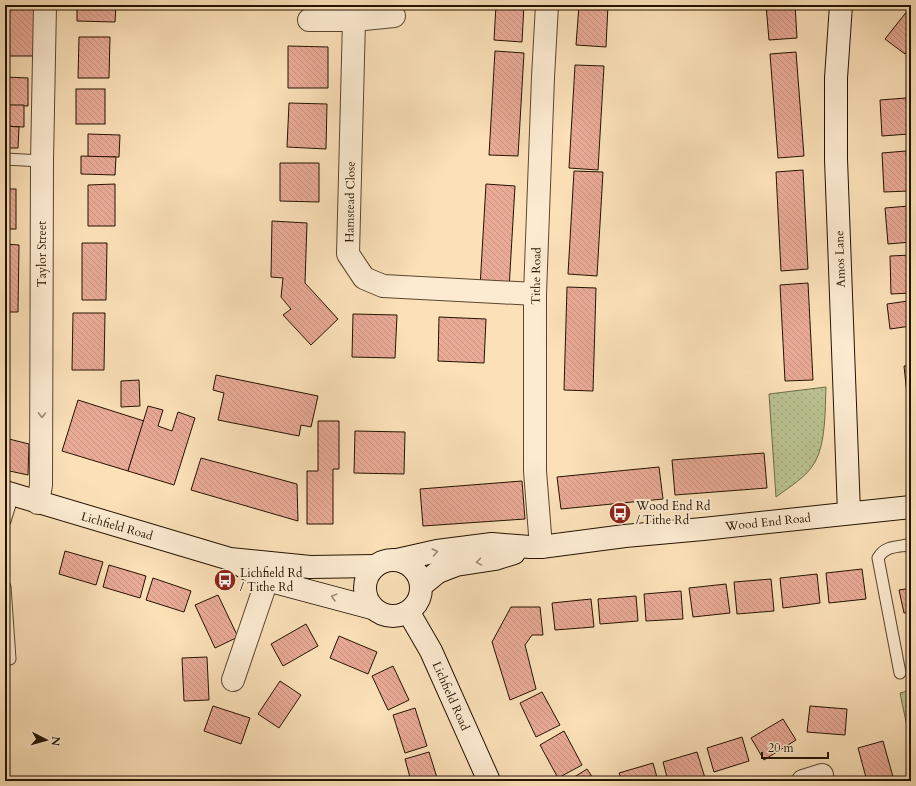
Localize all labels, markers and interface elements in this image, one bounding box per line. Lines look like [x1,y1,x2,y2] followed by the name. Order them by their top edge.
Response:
[341,161,359,243] street label: Hamstead Close
[34,221,50,287] street label: Taylor Street
[831,230,849,288] street label: Amos Lane
[527,246,545,305] street label: Tithe Road
[38,412,46,418] one-way arrow
[635,498,711,528] place label: Wood End Rd / Tithe Rd
[607,500,633,526] bus stop icon: Wood End Rd / Tithe Rd
[79,508,155,544] street label: Lichfield Road
[723,509,812,535] street label: Wood End Road
[432,548,438,557] one-way arrow
[476,557,482,565] one-way arrow
[240,565,303,595] place label: Lichfield Rd / Tithe Rd
[212,567,238,593] bus stop icon: Lichfield Rd / Tithe Rd
[331,594,337,602] one-way arrow
[429,659,474,734] street label: Lichfield Road
[26,720,66,760] north arrow
[762,734,828,760] scale bar
[47,735,63,747] text: N
[768,740,795,756] text: 20 m

